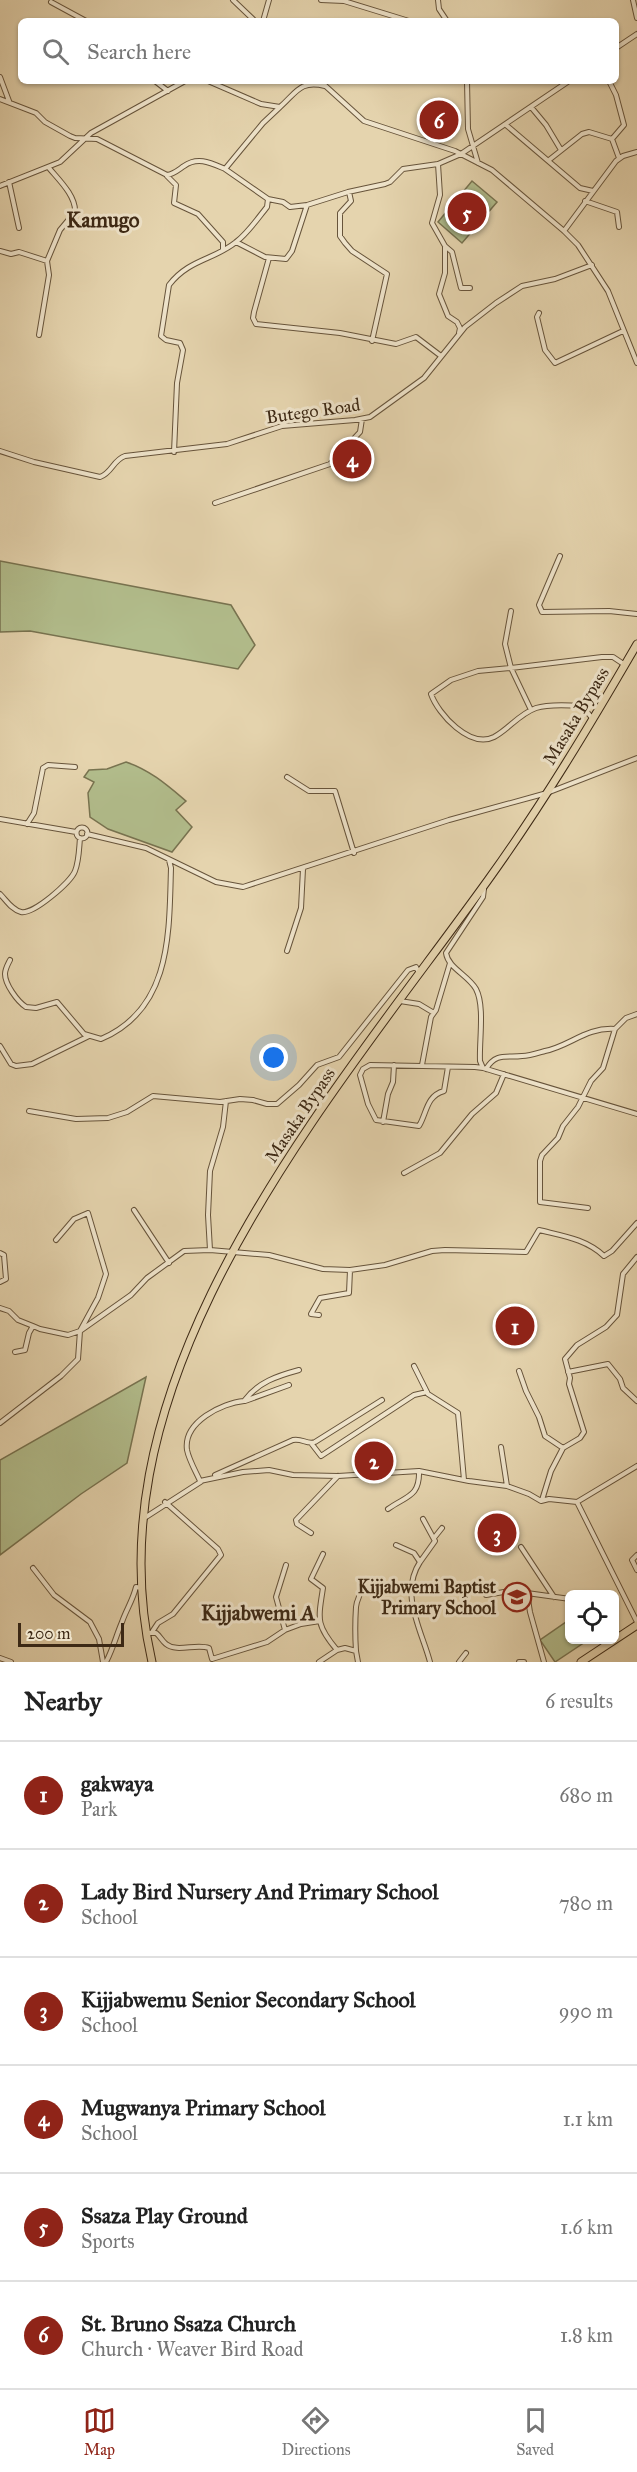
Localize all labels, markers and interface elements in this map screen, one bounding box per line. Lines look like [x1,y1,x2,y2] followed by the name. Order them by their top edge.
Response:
[18,18,619,84] search box
[39,35,72,68] icon: search
[87,38,191,65] text: Search here
[420,98,458,142] pin: 6
[448,190,486,234] pin: 5
[66,207,140,233] district label: Kamugo
[264,393,362,430] street label: Butego Road
[332,436,372,482] pin: 4
[538,663,614,769] street label: Masaka Bypass
[259,1043,288,1072] your location
[260,1063,340,1167] street label: Masaka Bypass
[496,1304,534,1348] pin: 1
[354,1438,394,1484] pin: 2
[478,1510,516,1556] pin: 3
[357,1576,497,1620] place label: Kijjabwemi Baptist Primary School
[501,1581,533,1613] school or university icon: Kijjabwemi Baptist Primary School
[565,1590,619,1644] map controls
[565,1590,619,1644] button: locate
[201,1600,316,1626] district label: Kijjabwemi A
[18,1620,124,1648] scale bar
[27,1624,70,1643] text: 200 m
[24,1685,102,1717] text: Nearby
[545,1689,613,1713] text: 6 results
[81,1770,154,1797] text: gakwaya
[40,1783,47,1807] text: 1
[559,1783,613,1807] text: 680 m
[81,1797,117,1821] text: Park
[81,1878,438,1905] text: Lady Bird Nursery And Primary School
[39,1891,48,1915] text: 2
[559,1891,613,1915] text: 780 m
[81,1905,138,1929] text: School
[81,1986,416,2013] text: Kijjabwemu Senior Secondary School
[40,1999,48,2023] text: 3
[559,1999,613,2023] text: 990 m
[81,2013,138,2037] text: School
[81,2094,325,2121] text: Mugwanya Primary School
[38,2107,49,2131] text: 4
[563,2107,613,2131] text: 1.1 km
[81,2121,138,2145] text: School
[81,2202,248,2229] text: Ssaza Play Ground
[39,2215,48,2239] text: 5
[560,2215,613,2239] text: 1.6 km
[81,2229,135,2253] text: Sports
[81,2310,296,2337] text: St. Bruno Ssaza Church
[38,2323,49,2347] text: 6
[560,2323,613,2347] text: 1.8 km
[81,2337,304,2361] text: Church · Weaver Bird Road
[83,2404,116,2459] tab: Map
[282,2404,350,2459] tab: Directions
[516,2404,554,2459] tab: Saved

